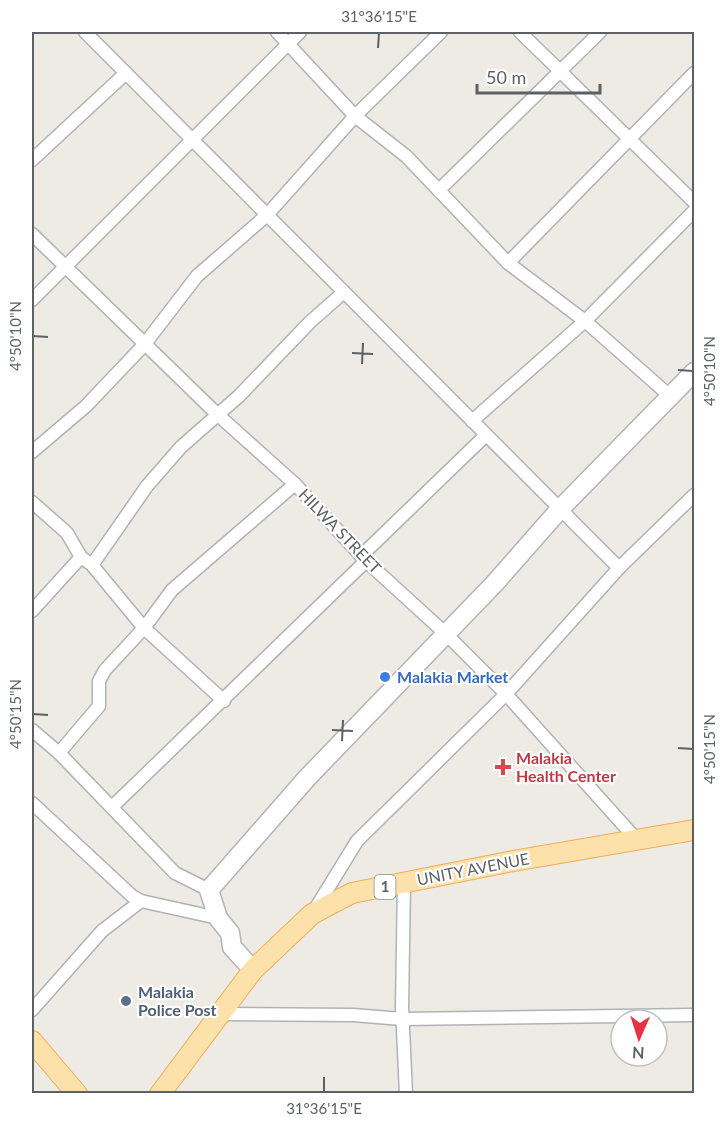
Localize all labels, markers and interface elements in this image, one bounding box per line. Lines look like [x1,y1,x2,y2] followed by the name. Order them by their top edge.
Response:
[341,7,417,25] text: 31°36'15"E
[477,57,600,95] scale bar
[486,66,526,88] text: 50 m
[6,301,24,371] text: 4°50'10"N
[700,336,718,406] text: 4°50'10"N
[295,484,386,577] street label: HILWA STREET
[397,667,508,686] place label: Malakia Market
[378,670,392,684] marker: Malakia Market
[6,679,24,749] text: 4°50'15"N
[700,714,718,784] text: 4°50'15"N
[516,748,616,785] place label: Malakia Health Center
[494,758,512,776] marker: Malakia Health Center
[415,848,531,889] street label: UNITY AVENUE
[374,875,396,899] road number: 1
[138,982,217,1019] place label: Malakia Police Post
[119,994,133,1008] marker: Malakia Police Post
[609,1008,669,1068] north arrow
[632,1044,645,1063] text: N
[286,1099,362,1117] text: 31°36'15"E

